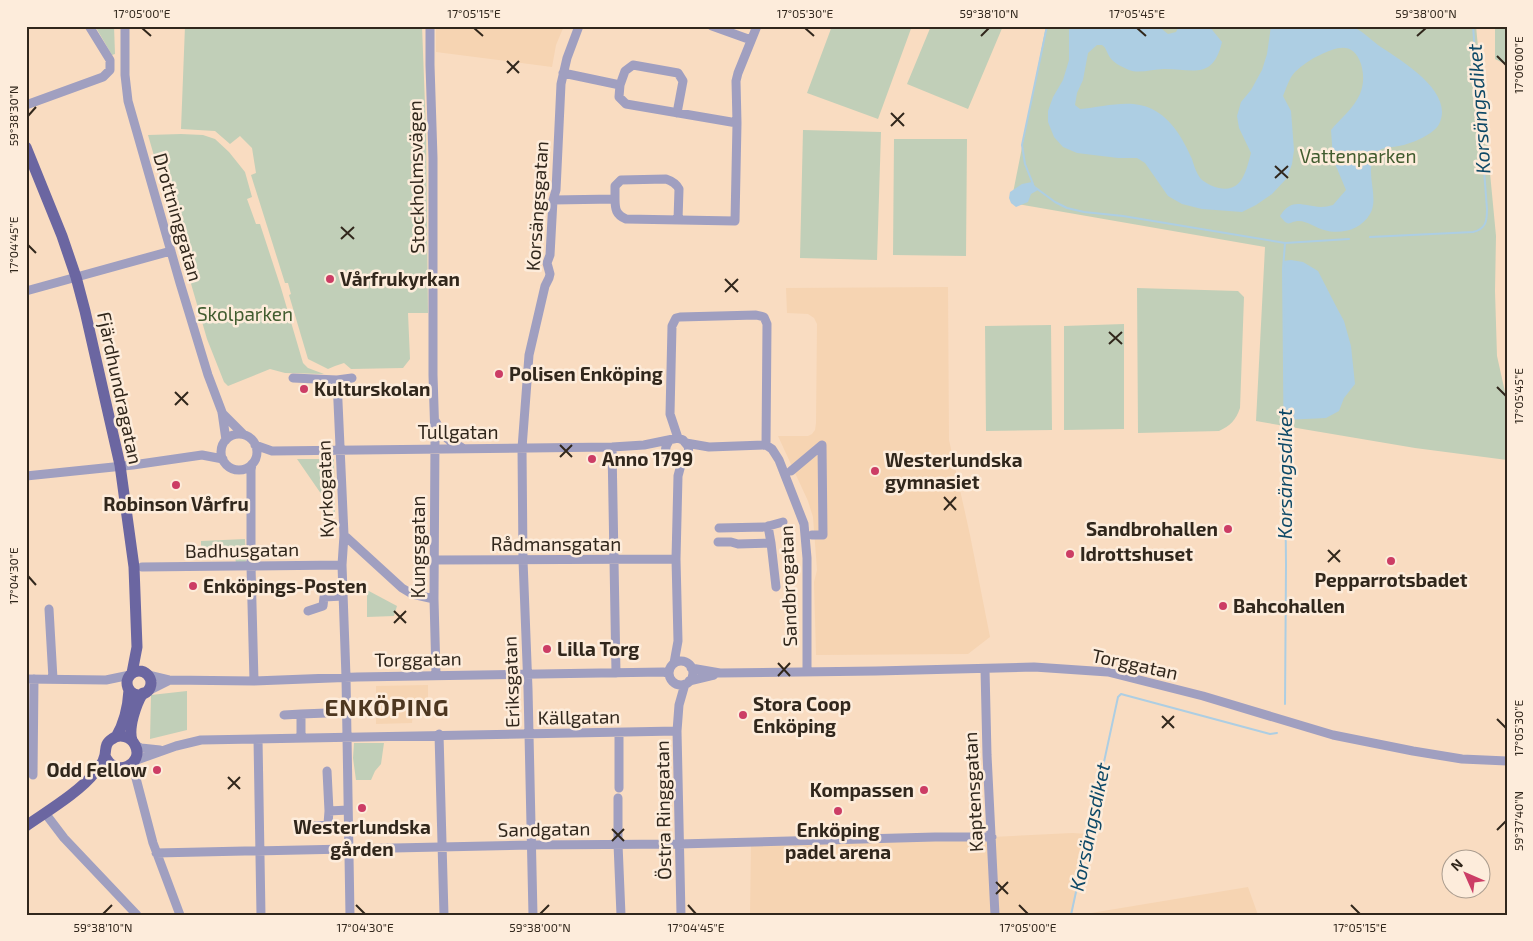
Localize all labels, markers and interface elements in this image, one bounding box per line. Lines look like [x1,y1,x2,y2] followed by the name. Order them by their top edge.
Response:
[114,6,171,20] text: 17°05'00"E
[447,6,501,20] text: 17°05'15"E
[777,6,833,20] text: 17°05'30"E
[960,6,1018,20] text: 59°38'10"N
[1109,6,1165,20] text: 17°05'45"E
[1395,6,1457,20] text: 59°38'00"N
[1511,36,1525,94] text: 17°06'00"E
[1461,43,1495,175] water label: Korsängsdiket
[6,86,20,146] text: 59°38'30"N
[403,100,428,254] street label: Stockholmsvägen
[520,140,553,272] street label: Korsängsgatan
[1300,144,1416,167] park label: Vattenparken
[149,150,208,284] street label: Drottninggatan
[6,216,20,273] text: 17°04'45"E
[340,267,460,291] place label: Vårfrukyrkan
[324,273,336,285] marker: Vårfrukyrkan
[197,302,293,325] park label: Skolparken
[93,310,148,466] street label: Fjärdhundragatan
[509,362,663,385] place label: Polisen Enköping
[493,368,505,380] marker: Polisen Enköping
[1511,368,1525,424] text: 17°05'45"E
[314,377,430,400] place label: Kulturskolan
[298,383,310,395] marker: Kulturskolan
[1272,408,1296,539] water label: Korsängsdiket
[417,420,499,443] street label: Tullgatan
[311,440,338,538] street label: Kyrkogatan
[602,447,693,470] place label: Anno 1799
[885,448,1022,494] place label: Westerlundska gymnasiet
[586,453,598,465] marker: Anno 1799
[869,465,881,477] marker: Westerlundska gymnasiet
[170,479,182,491] marker: Robinson Vårfru
[103,492,249,515] place label: Robinson Vårfru
[406,496,429,598] street label: Kungsgatan
[1086,517,1218,540] place label: Sandbrohallen
[1222,523,1234,535] marker: Sandbrohallen
[774,525,801,647] street label: Sandbrogatan
[491,532,621,555] street label: Rådmansgatan
[185,537,299,562] street label: Badhusgatan
[1080,542,1193,565] place label: Idrottshuset
[6,547,20,605] text: 17°04'30"E
[1064,548,1076,560] marker: Idrottshuset
[1385,555,1397,567] marker: Pepparrotsbadet
[1314,568,1468,591] place label: Pepparrotsbadet
[203,574,367,597] place label: Enköpings-Posten
[187,580,199,592] marker: Enköpings-Posten
[1233,594,1345,617] place label: Bahcohallen
[1217,600,1229,612] marker: Bahcohallen
[497,636,524,728] street label: Eriksgatan
[557,637,639,660] place label: Lilla Torg
[541,643,553,655] marker: Lilla Torg
[1090,643,1180,684] street label: Torggatan
[374,646,462,671] street label: Torggatan
[324,692,450,721] district label: ENKÖPING
[753,692,851,737] place label: Stora Coop Enköping
[1511,700,1525,756] text: 17°05'30"E
[537,704,620,729] street label: Källgatan
[737,709,749,721] marker: Stora Coop Enköping
[958,731,987,853] street label: Kaptensgatan
[650,740,675,880] street label: Östra Ringgatan
[46,758,147,781] place label: Odd Fellow
[1064,760,1114,893] water label: Korsängsdiket
[151,764,163,776] marker: Odd Fellow
[810,778,914,801] place label: Kompassen
[918,784,930,796] marker: Kompassen
[1511,791,1525,851] text: 59°37'40"N
[356,802,368,814] marker: Westerlundska gården
[832,805,844,817] marker: Enköping padel arena
[293,815,431,860] place label: Westerlundska gården
[497,816,591,841] street label: Sandgatan
[785,818,891,863] place label: Enköping padel arena
[1440,848,1490,898] north arrow
[1447,855,1466,874] text: N
[74,920,132,934] text: 59°38'10"N
[336,920,394,934] text: 17°04'30"E
[509,920,571,934] text: 59°38'00"N
[668,920,725,934] text: 17°04'45"E
[1000,920,1057,934] text: 17°05'00"E
[1333,920,1387,934] text: 17°05'15"E

